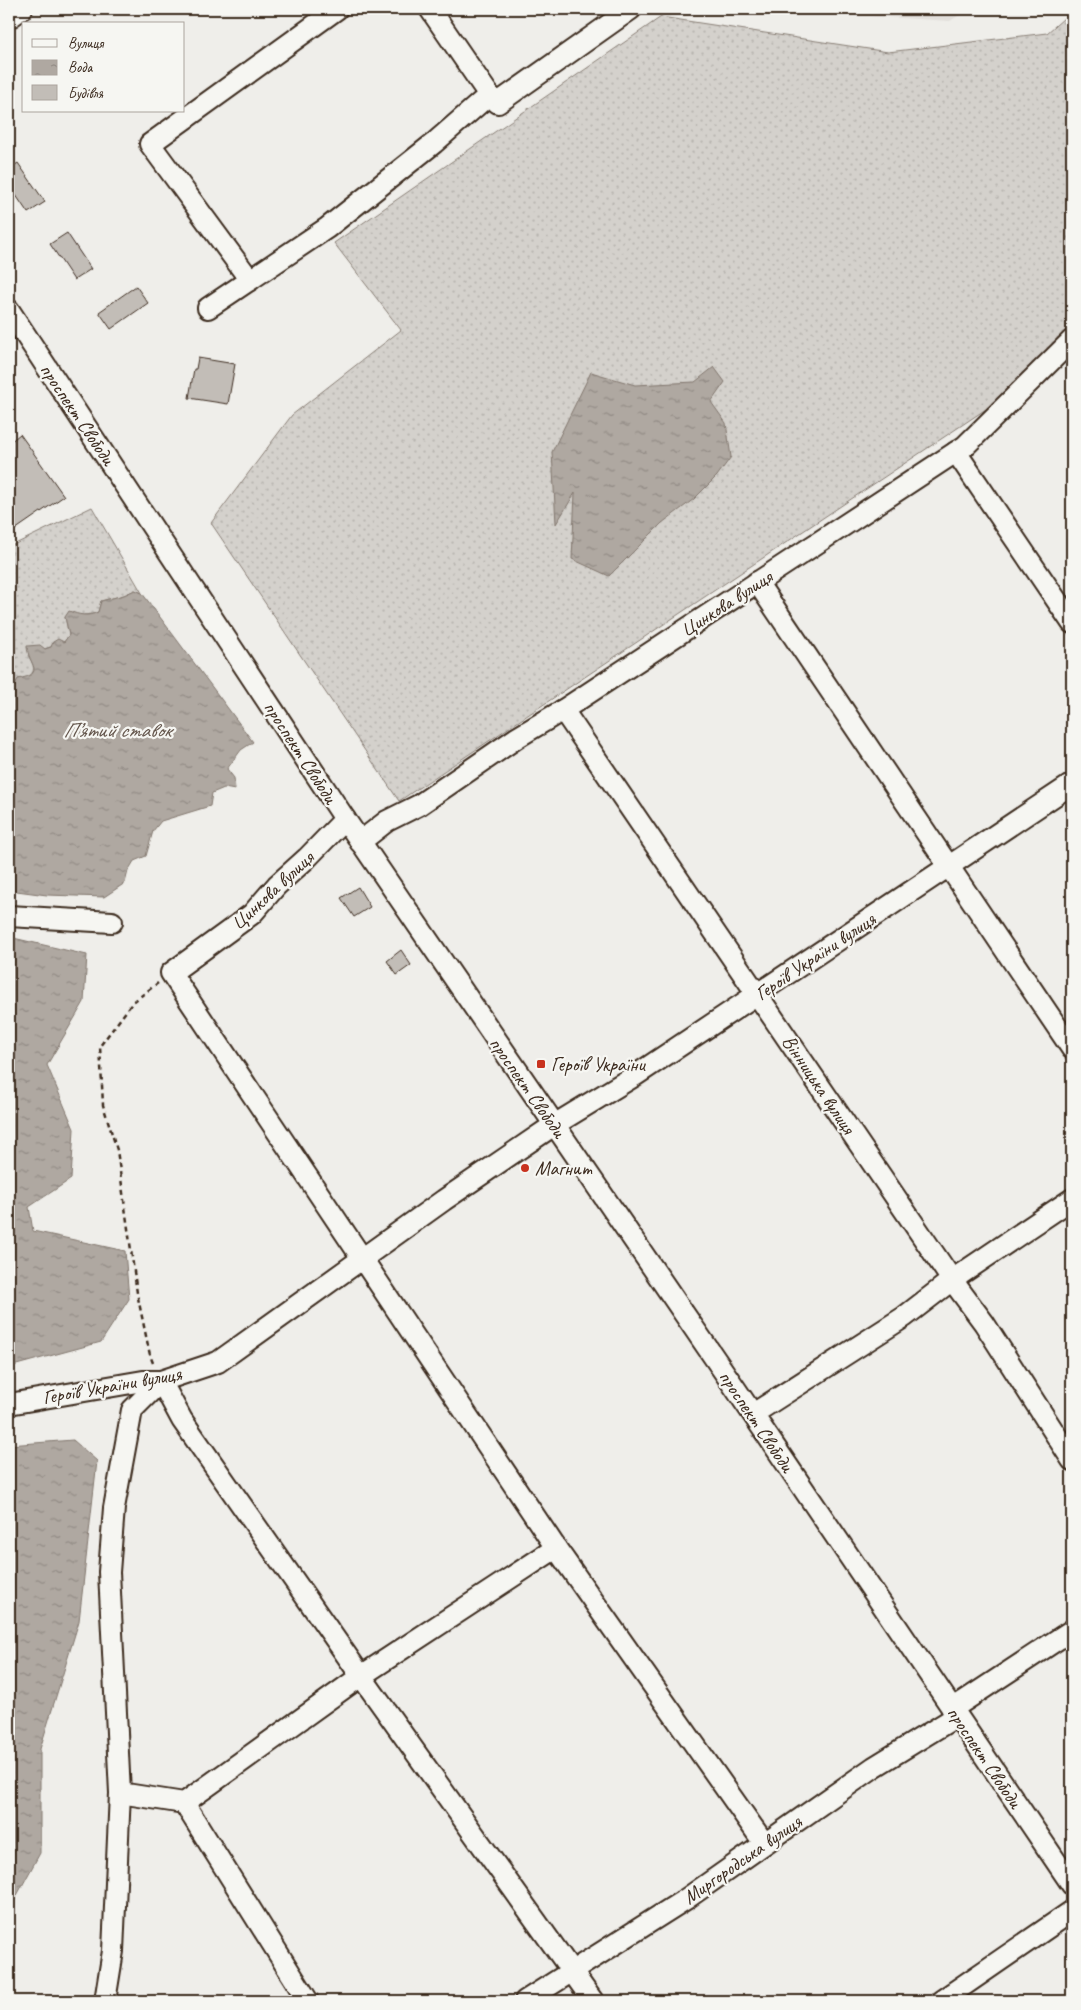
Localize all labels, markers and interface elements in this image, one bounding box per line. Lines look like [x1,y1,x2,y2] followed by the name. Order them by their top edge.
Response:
[22,22,185,112] legend
[68,34,105,53] text: Вулиця
[68,58,93,77] text: Вода
[68,84,103,103] text: Будівля
[34,358,121,471] street label: проспект Свободи
[676,563,779,642] street label: Цинкова вулиця
[258,696,344,809] street label: проспект Свободи
[63,717,175,743] water label: П’ятий ставок
[226,844,321,935] street label: Цинкова вулиця
[750,906,881,1006] street label: Героїв України вулиця
[776,1030,862,1140] street label: Вінницька вулиця
[484,1032,572,1144] street label: проспект Свободи
[551,1052,647,1077] place label: Героїв України
[535,1058,547,1070] marker: Героїв України
[535,1156,593,1181] place label: Магнит
[519,1162,531,1174] marker: Магнит
[41,1361,184,1410] street label: Героїв України вулиця
[713,1365,800,1478] street label: проспект Свободи
[941,1701,1028,1814] street label: проспект Свободи
[678,1809,807,1910] street label: Миргородська вулиця

